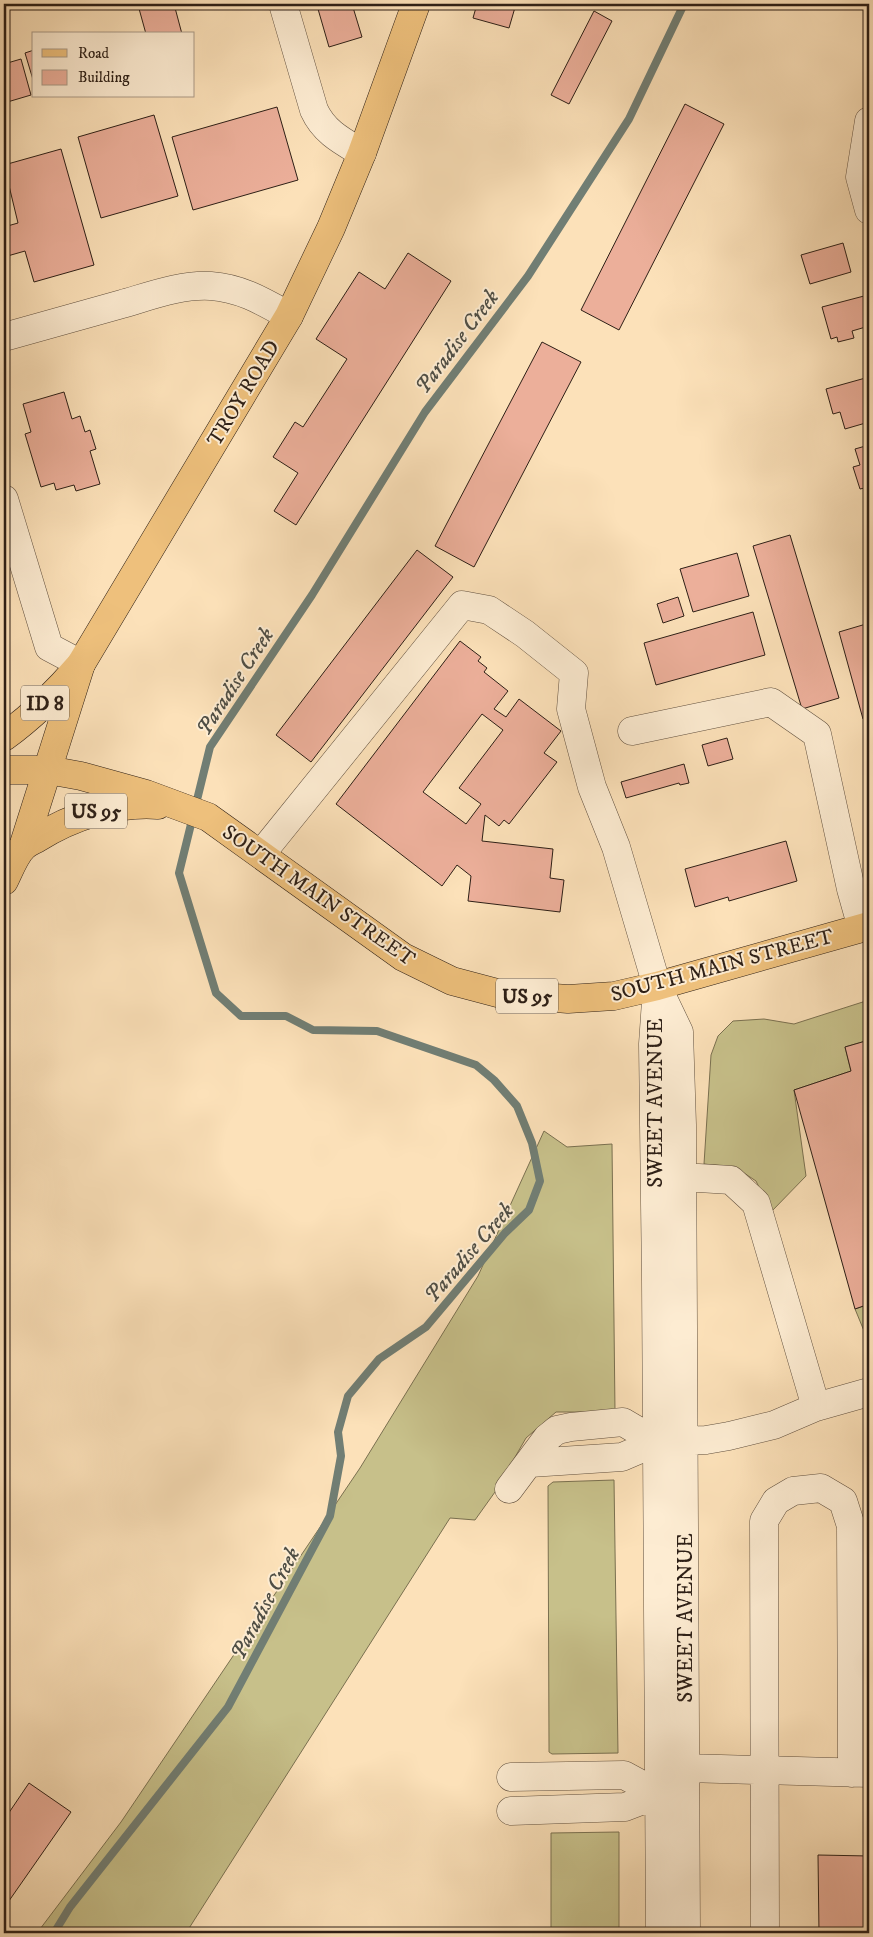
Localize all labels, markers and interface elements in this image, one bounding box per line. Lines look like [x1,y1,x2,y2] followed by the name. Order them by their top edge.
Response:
[32,32,195,98] legend
[78,44,110,63] text: Road
[78,68,130,87] text: Building
[409,284,506,399] water label: Paradise Creek
[202,336,286,451] street label: TROY ROAD
[190,622,281,741] water label: Paradise Creek
[21,686,69,720] road number: ID 8
[65,794,127,828] road number: US 95
[217,819,420,972] street label: SOUTH MAIN STREET
[608,924,837,1008] street label: SOUTH MAIN STREET
[496,978,558,1014] road number: US 95
[643,1018,669,1188] street label: SWEET AVENUE
[419,1197,520,1308] water label: Paradise Creek
[673,1533,699,1703] street label: SWEET AVENUE
[224,1542,307,1664] water label: Paradise Creek

